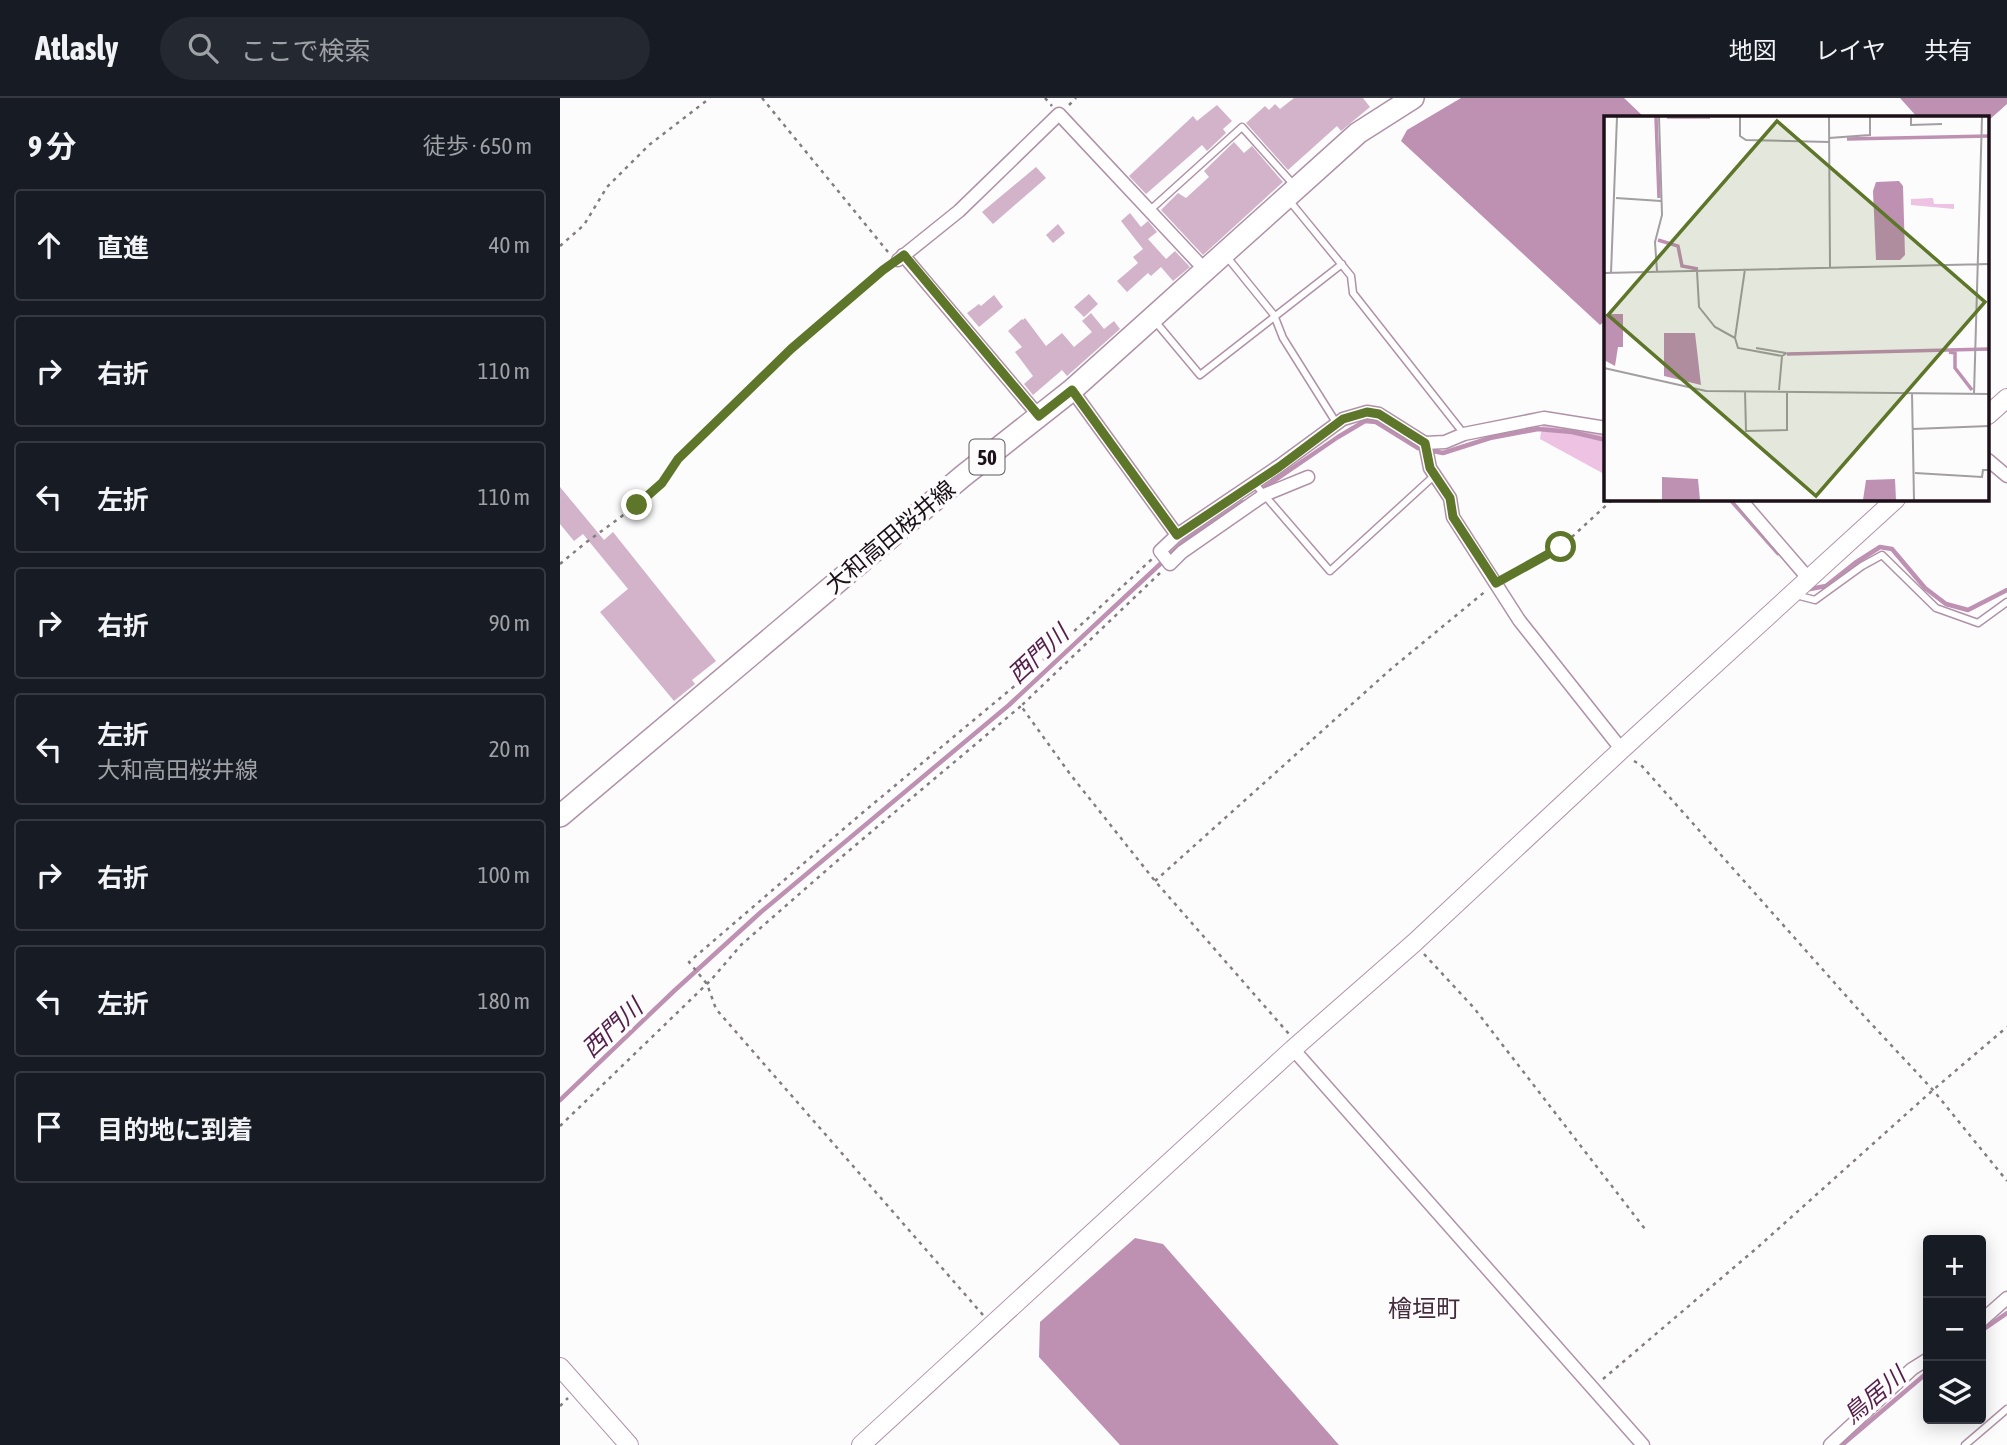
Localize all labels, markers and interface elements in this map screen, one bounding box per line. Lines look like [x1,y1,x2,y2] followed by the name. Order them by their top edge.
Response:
[160,17,650,80] search box
[35,29,118,67] text: Atlasly
[184,29,222,67] icon: search
[240,36,370,66] text: ここで検索
[1729,37,1777,64] text: 地図
[1815,37,1886,64] text: レイヤ
[1924,37,1972,64] text: 共有
[1604,116,1990,500] inset map
[28,129,76,163] text: 9 分
[423,133,532,159] text: 徒歩 · 650 m
[30,226,68,264] icon: ahead
[489,232,530,258] text: 40 m
[97,233,149,263] text: 直進
[30,352,68,390] icon: right
[478,358,530,384] text: 110 m
[97,359,149,389] text: 右折
[970,440,1004,474] road number: 50
[820,475,960,599] street label: 大和高田桜井線
[30,478,68,516] icon: left
[478,484,530,510] text: 110 m
[97,485,149,515] text: 左折
[621,489,652,520] route end
[1545,531,1576,562] route start
[30,604,68,642] icon: right
[489,610,530,636] text: 90 m
[97,611,149,641] text: 右折
[1002,618,1076,688] water label: 西門川
[97,720,149,750] text: 左折
[30,730,68,768] icon: left
[489,736,530,762] text: 20 m
[97,757,258,783] text: 大和高田桜井線
[30,856,68,894] icon: right
[478,862,530,888] text: 100 m
[97,863,149,893] text: 右折
[30,982,68,1020] icon: left
[478,988,530,1014] text: 180 m
[97,989,149,1019] text: 左折
[576,992,650,1062] water label: 西門川
[30,1108,68,1146] icon: arrive
[97,1115,253,1145] text: 目的地に到着
[1923,1235,1986,1424] map controls
[1923,1235,1986,1298] button: +
[1388,1295,1460,1322] district label: 檜垣町
[1923,1298,1986,1361] button: −
[1838,1360,1913,1428] water label: 鳥居川
[1923,1361,1986,1424] button: layers

